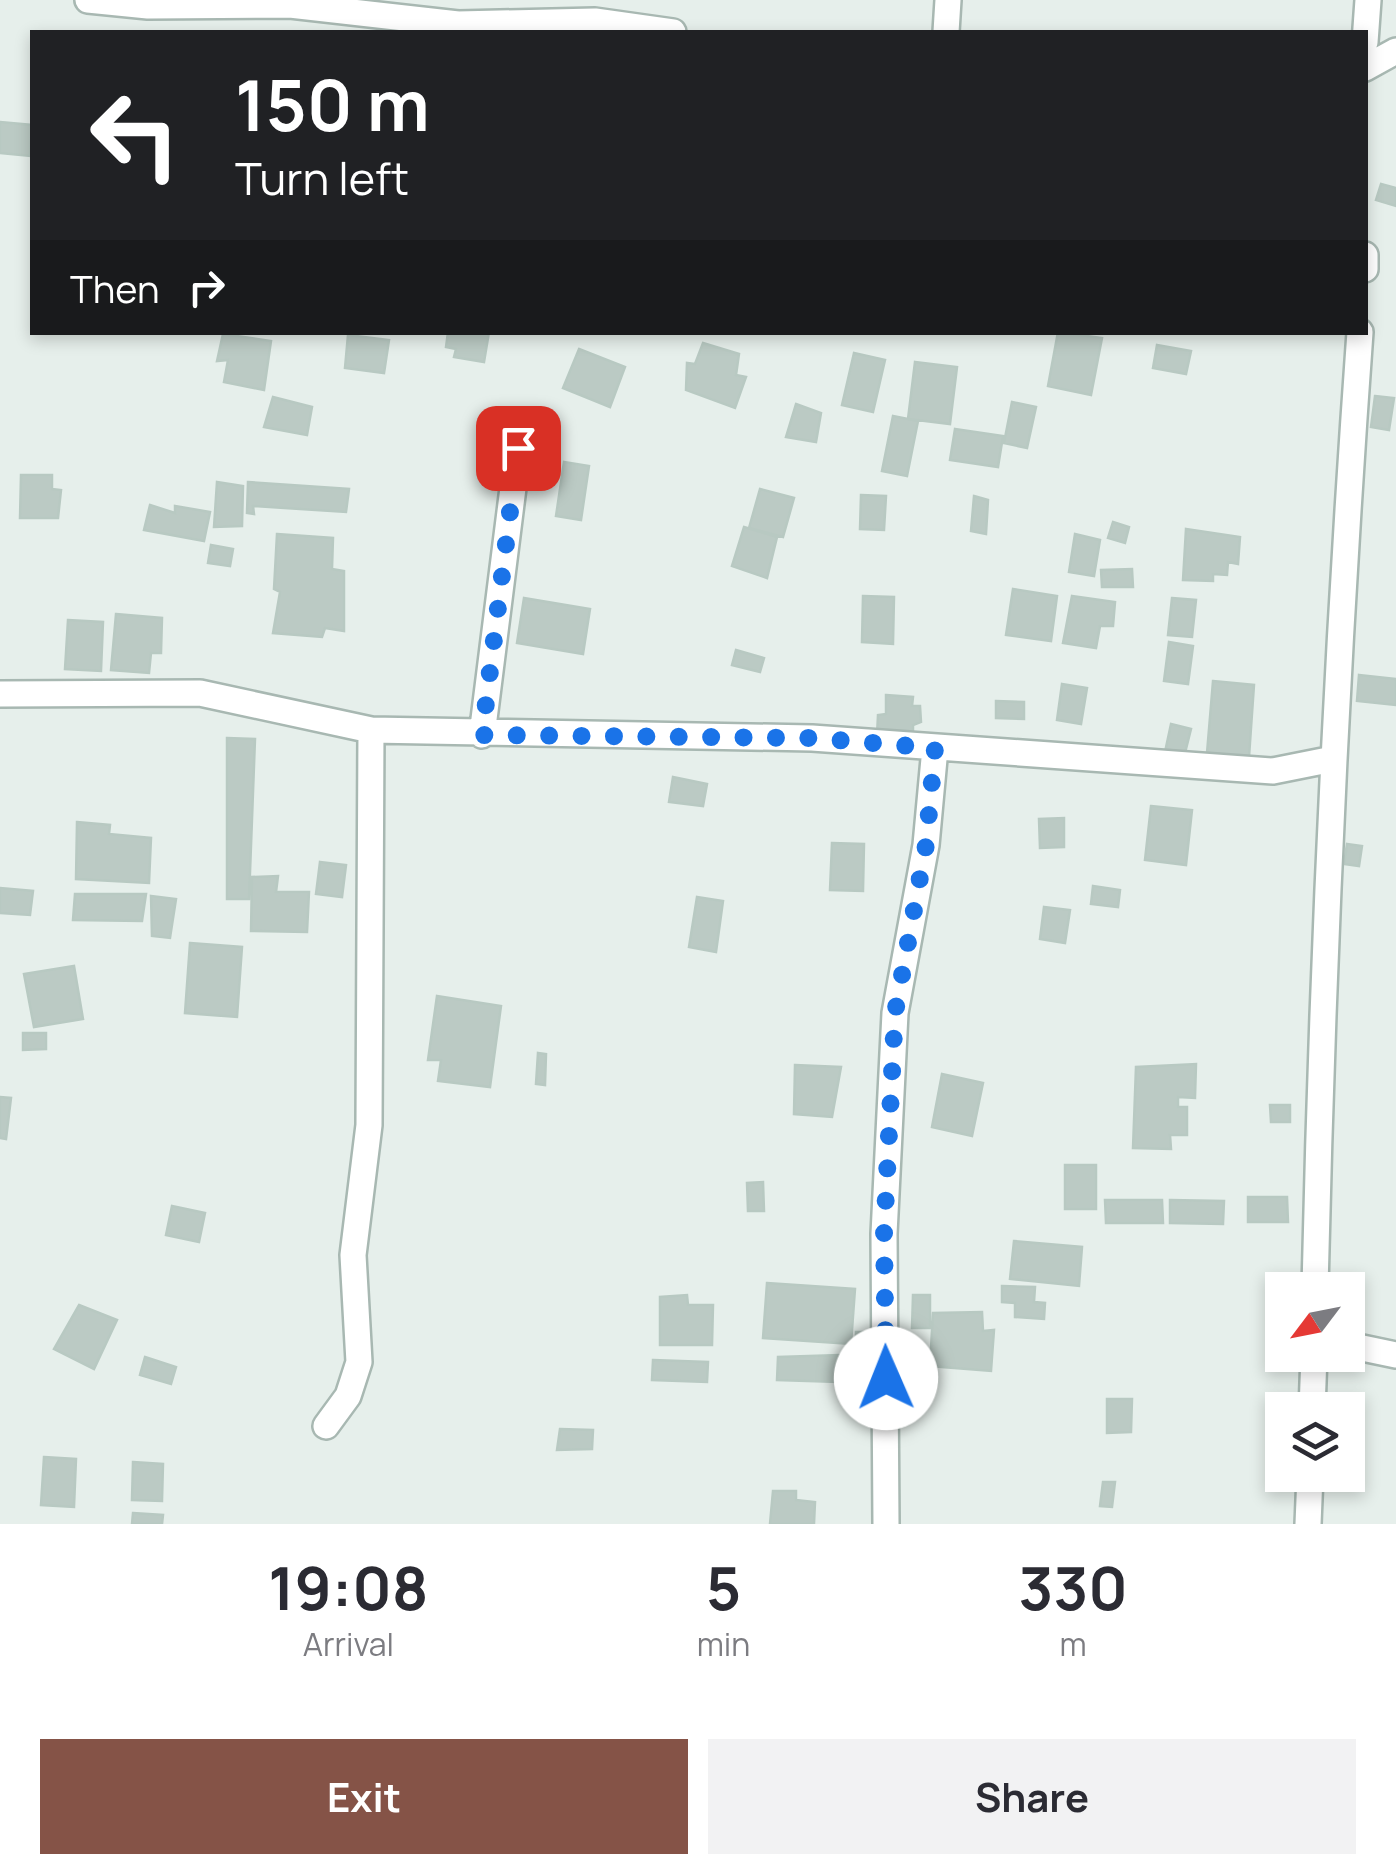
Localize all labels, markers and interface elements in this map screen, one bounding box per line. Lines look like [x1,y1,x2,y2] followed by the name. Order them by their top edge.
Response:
[235,56,430,152] text: 150 m
[70,70,200,200] icon: left
[235,147,409,209] text: Turn left
[179,260,234,315] icon: right
[70,262,159,314] text: Then
[476,406,561,491] pin
[491,421,546,476] icon: arrive
[1265,1272,1365,1372] north arrow
[1265,1272,1365,1492] map controls
[834,1326,938,1430] position arrow
[1265,1392,1365,1492] button: layers
[268,1546,429,1628] text: 19:08
[706,1546,741,1628] text: 5
[1019,1546,1128,1628] text: 330
[303,1622,394,1666] text: Arrival
[697,1622,750,1666] text: min
[1060,1622,1087,1666] text: m
[40,1739,688,1854] button: Exit
[708,1739,1356,1854] button: Share

